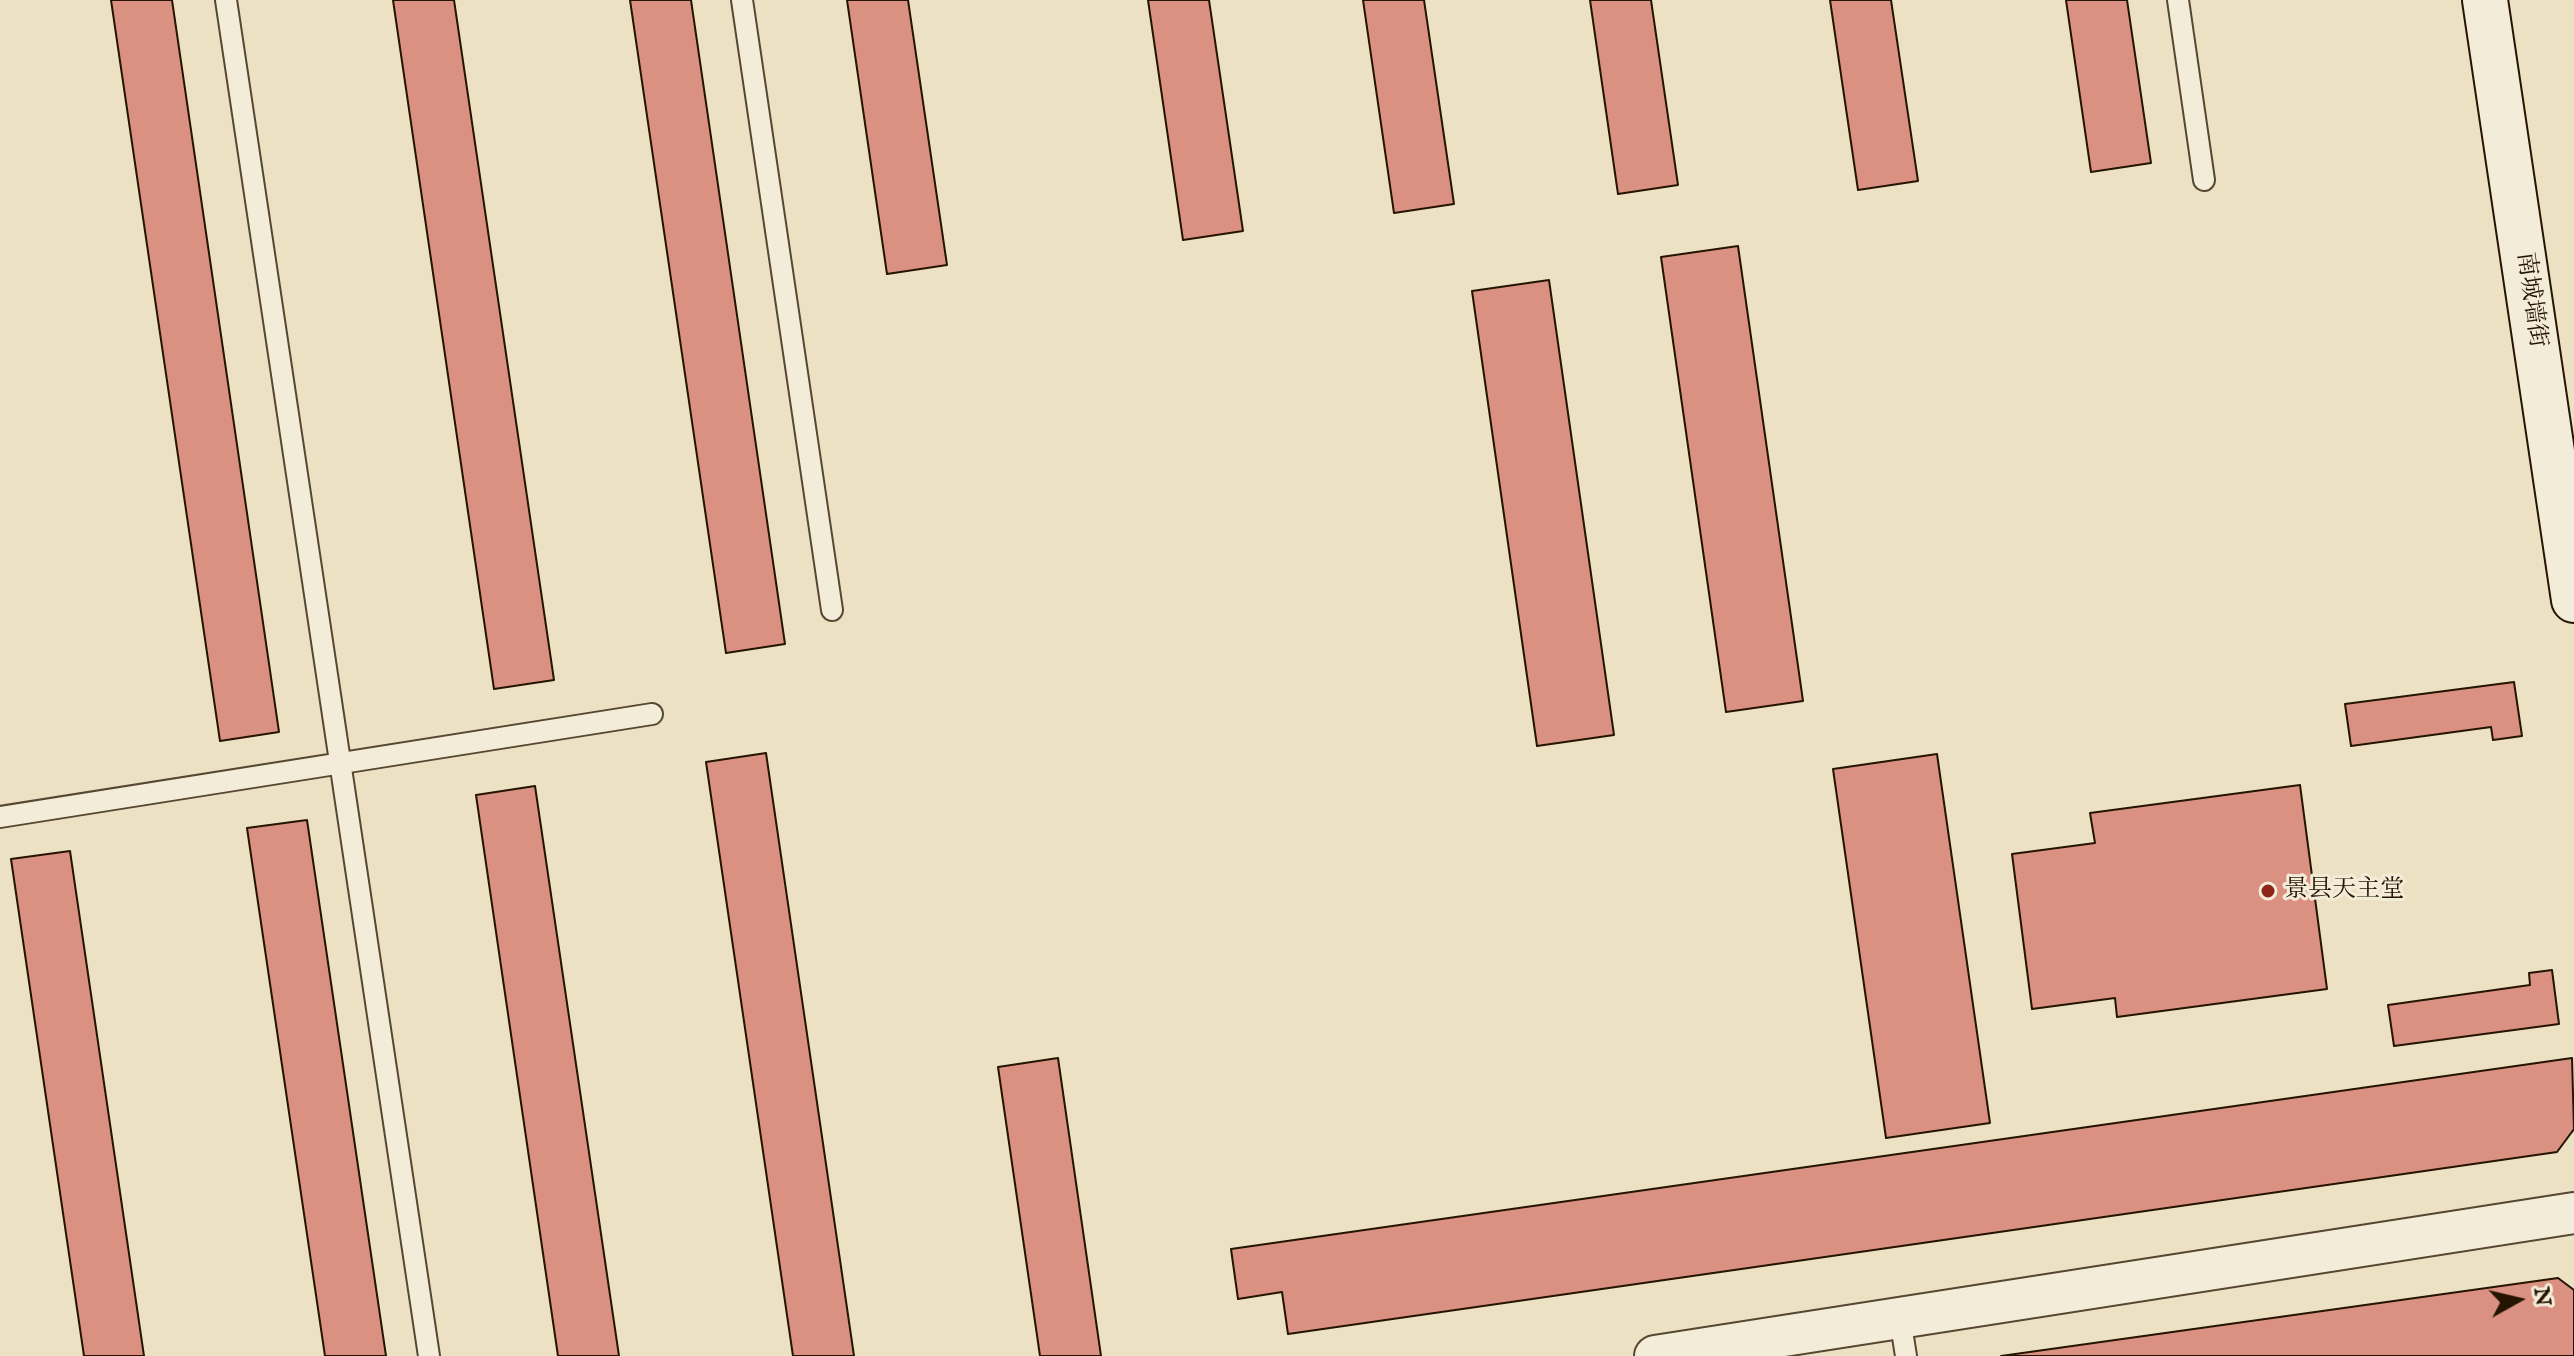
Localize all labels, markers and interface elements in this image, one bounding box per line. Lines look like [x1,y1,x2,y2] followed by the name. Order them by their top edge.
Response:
[2509,250,2551,350] street label: 南城墙街
[2284,877,2404,905] place label: 景县天主堂
[2259,882,2277,900] marker: 景县天主堂
[2478,1260,2558,1340] north arrow
[2527,1285,2557,1308] text: N

